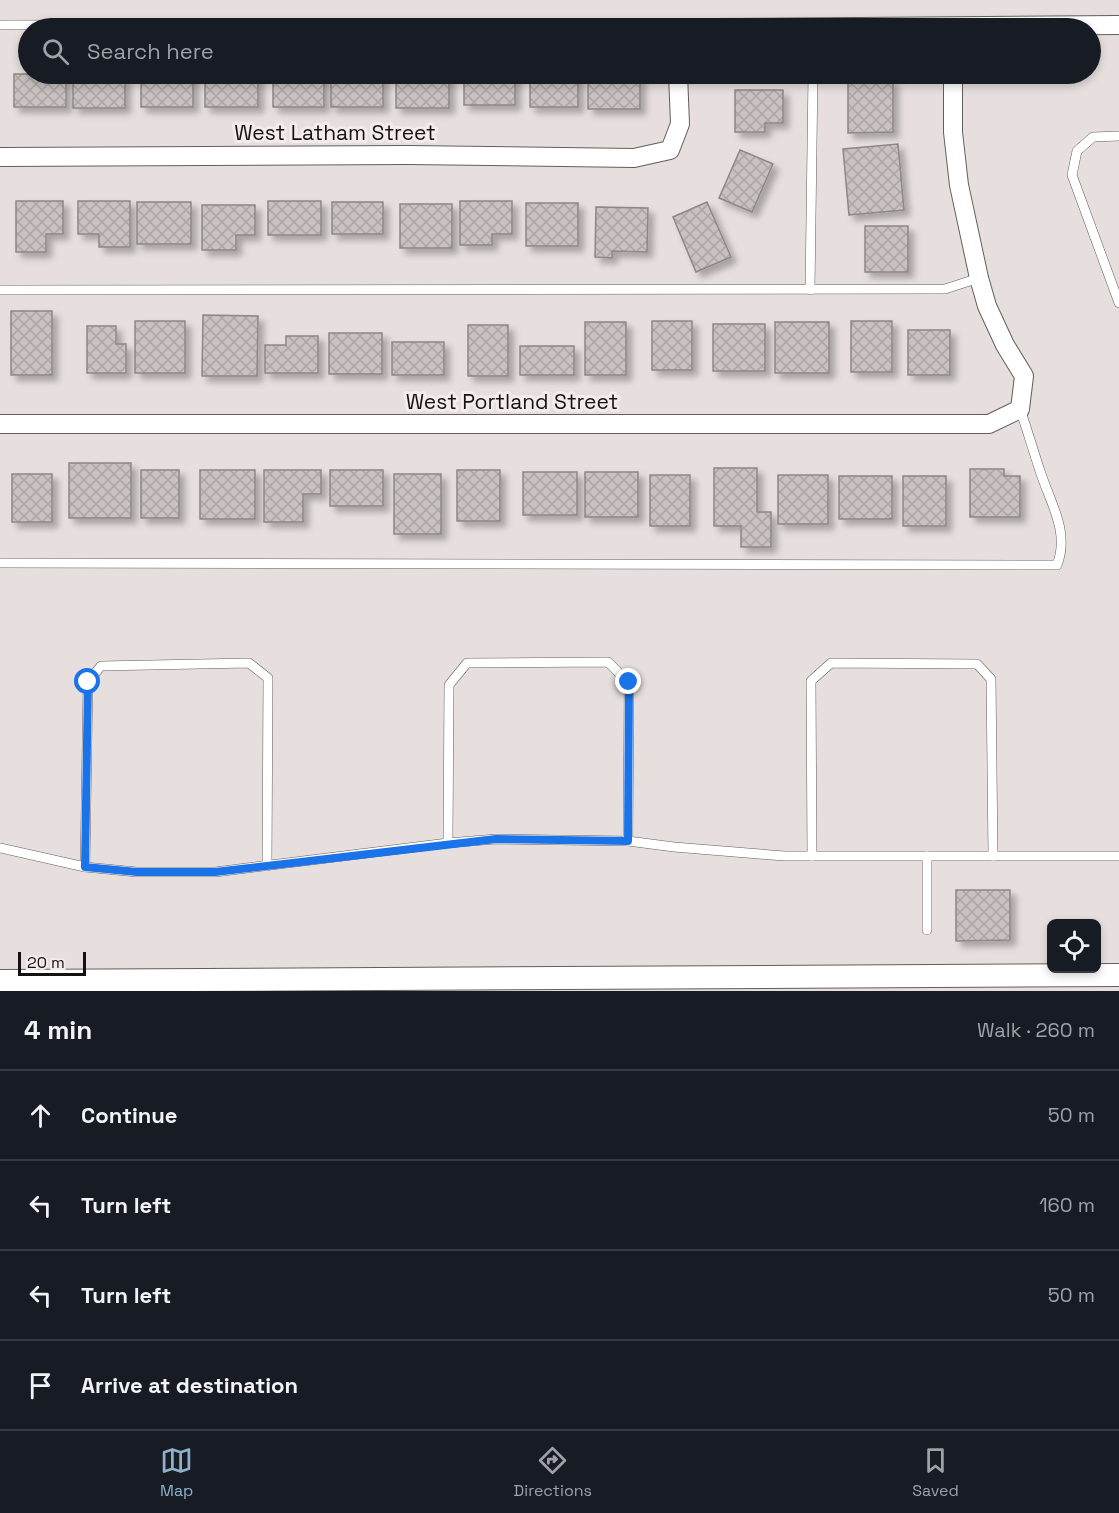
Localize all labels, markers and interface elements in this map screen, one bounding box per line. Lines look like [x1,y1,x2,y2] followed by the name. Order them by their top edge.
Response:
[18,18,1101,84] search box
[39,35,72,68] icon: search
[87,37,214,65] text: Search here
[234,119,436,146] street label: West Latham Street
[406,388,618,415] street label: West Portland Street
[74,668,100,694] route start
[615,668,641,694] route end
[1047,919,1101,973] map controls
[1047,919,1101,973] button: locate
[18,949,86,976] scale bar
[27,952,65,973] text: 20 m
[24,1013,92,1047] text: 4 min
[977,1017,1095,1043] text: Walk · 260 m
[24,1099,57,1132] icon: ahead
[81,1101,177,1129] text: Continue
[1048,1102,1095,1128] text: 50 m
[24,1189,57,1222] icon: left
[81,1191,171,1219] text: Turn left
[1039,1192,1095,1218] text: 160 m
[24,1279,57,1312] icon: left
[81,1281,171,1309] text: Turn left
[1048,1282,1095,1308] text: 50 m
[24,1369,57,1402] icon: arrive
[81,1371,298,1399] text: Arrive at destination
[160,1444,193,1501] tab: Map
[514,1444,592,1501] tab: Directions
[912,1444,959,1501] tab: Saved

